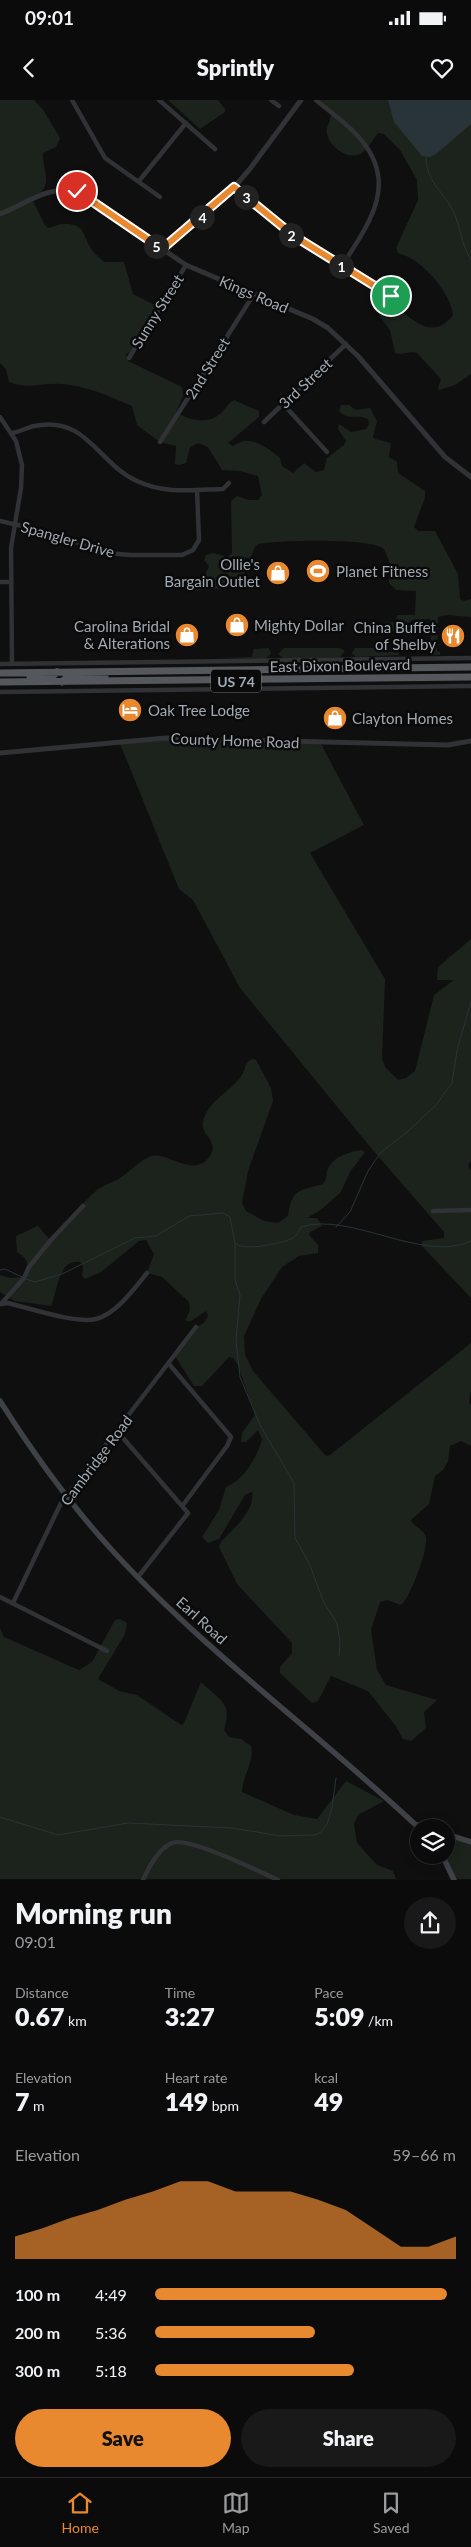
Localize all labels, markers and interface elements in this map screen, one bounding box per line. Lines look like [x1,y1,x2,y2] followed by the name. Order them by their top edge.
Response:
[25,6,74,29] text: 09:01
[15,54,43,82] icon: back
[197,54,274,81] text: Sprintly
[428,54,456,82] icon: heart
[56,170,98,212] pin
[63,177,91,205] icon: check
[234,184,258,210] pin: 3
[242,189,251,206] text: 3
[190,204,214,230] pin: 4
[198,209,207,226] text: 4
[278,222,304,248] pin: 2
[287,227,296,244] text: 2
[144,234,168,258] pin: 5
[152,238,161,255] text: 5
[328,254,354,278] pin: 1
[337,258,346,275] text: 1
[127,270,187,351] street label: Sunny Street
[217,271,291,317] street label: Kings Road
[370,275,412,317] pin
[377,282,405,310] icon: arrive
[181,334,233,402] street label: 2nd Street
[275,354,336,412] street label: 3rd Street
[19,517,117,561] street label: Spangler Drive
[164,555,261,590] place label: Ollie's Bargain Outlet
[305,558,331,584] sports icon: Planet Fitness
[265,560,291,586] shop icon: Ollie's Bargain Outlet
[336,562,428,580] place label: Planet Fitness
[224,612,250,638] shop icon: Mighty Dollar
[254,616,344,634] place label: Mighty Dollar
[74,617,170,652] place label: Carolina Bridal & Alterations
[353,618,437,653] place label: China Buffet of Shelby
[174,622,200,648] shop icon: Carolina Bridal & Alterations
[440,623,466,649] restaurant icon: China Buffet of Shelby
[269,655,411,675] street label: East Dixon Boulevard
[211,670,261,692] road number: US 74
[117,697,143,723] hotel icon: Oak Tree Lodge
[148,701,250,719] place label: Oak Tree Lodge
[322,705,348,731] shop icon: Clayton Homes
[352,709,453,727] place label: Clayton Homes
[170,729,300,751] street label: County Home Road
[56,1411,136,1509] street label: Cambridge Road
[173,1593,231,1647] street label: Earl Road
[410,1819,455,1864] map controls
[410,1819,455,1864] button: layers
[15,1896,172,1930] text: Morning run
[404,1897,456,1949] button: share
[15,1932,56,1951] text: 09:01
[15,1984,69,2001] text: Distance
[165,1984,195,2001] text: Time
[314,1984,343,2001] text: Pace
[15,2001,64,2031] text: 0.67
[165,2001,215,2031] text: 3:27
[314,2001,364,2031] text: 5:09
[64,2012,87,2029] text: km
[364,2012,393,2029] text: /km
[15,2069,72,2086] text: Elevation
[165,2069,227,2086] text: Heart rate
[314,2069,338,2086] text: kcal
[15,2086,30,2116] text: 7
[165,2086,208,2116] text: 149
[314,2086,343,2116] text: 49
[30,2097,45,2114] text: m
[208,2097,239,2114] text: bpm
[15,2145,80,2164] text: Elevation
[392,2145,456,2164] text: 59–66 m
[15,2285,60,2304] text: 100 m
[95,2285,127,2304] text: 4:49
[15,2323,60,2342] text: 200 m
[95,2323,127,2342] text: 5:36
[15,2361,60,2380] text: 300 m
[95,2361,127,2380] text: 5:18
[15,2409,231,2467] button: Save
[241,2409,456,2467] button: Share
[62,2489,99,2536] tab: Home
[222,2489,250,2536] tab: Map
[373,2489,409,2536] tab: Saved

